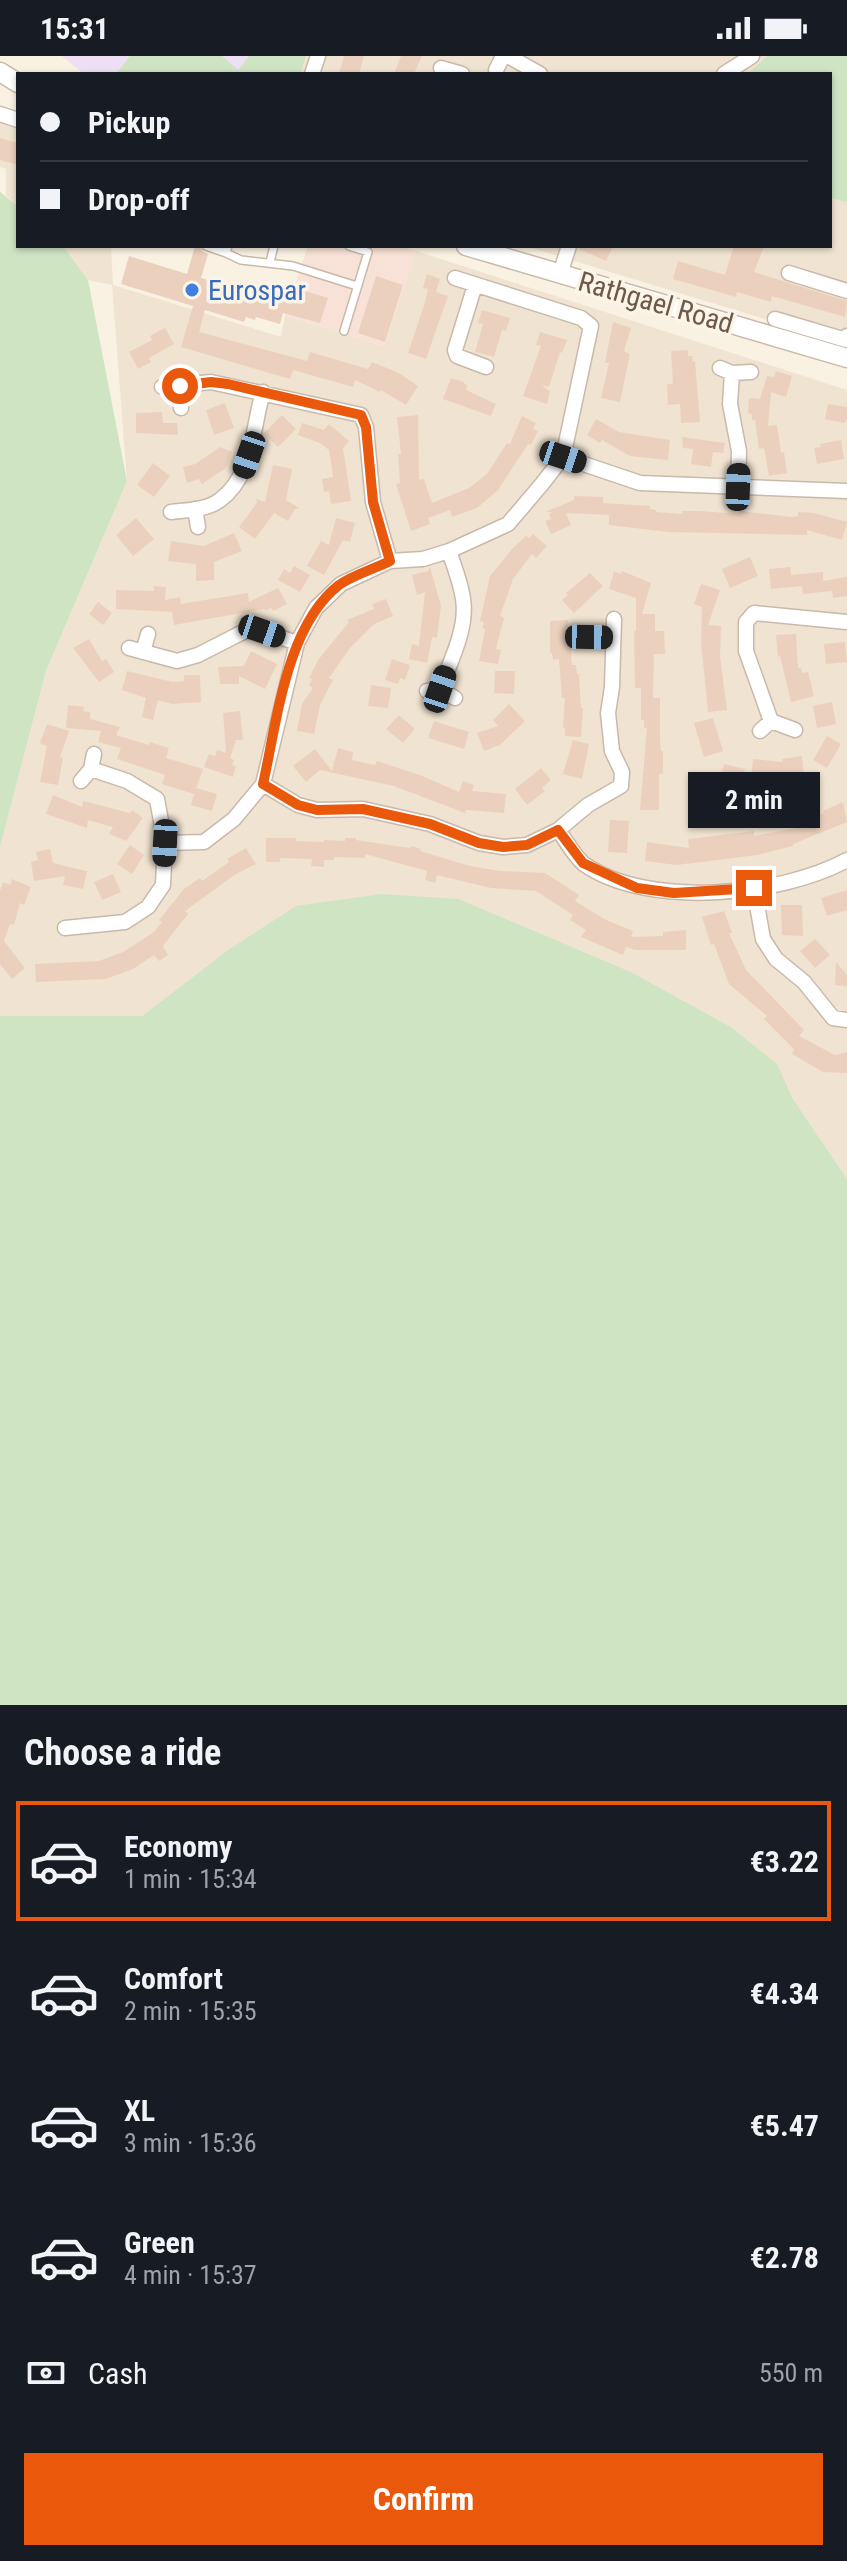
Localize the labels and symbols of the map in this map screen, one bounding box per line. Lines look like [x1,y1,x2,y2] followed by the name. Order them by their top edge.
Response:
[575,265,737,340] street label: Rathgael Road
[208,274,306,307] place label: Eurospar
[183,281,201,299] marker: Eurospar
[162,368,198,404] route start
[230,428,268,482] car
[536,438,590,476] car
[725,463,751,511] car
[235,612,289,650] car
[565,625,613,649] car
[421,662,459,716] car
[688,772,820,828] callout: 2 min
[152,818,178,868] car
[736,870,772,906] route end

